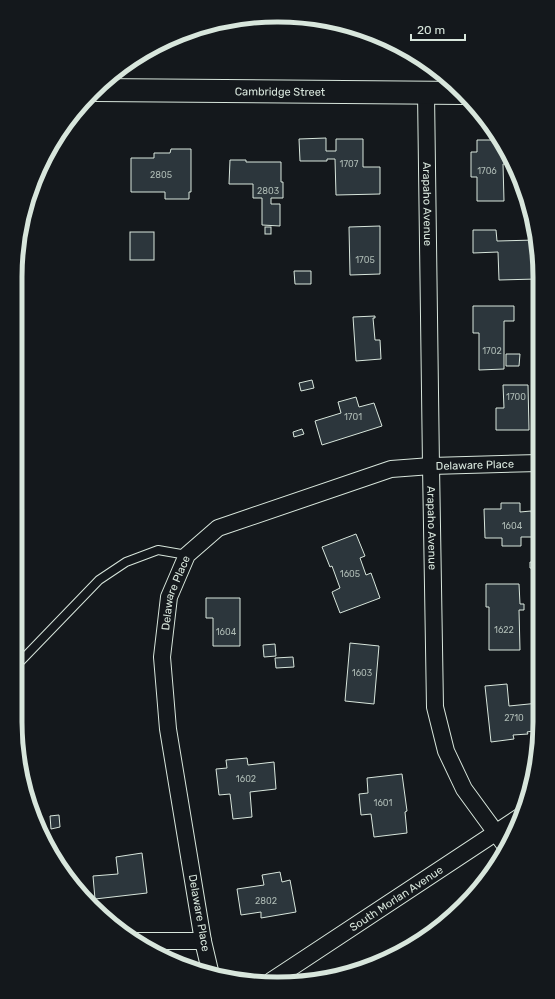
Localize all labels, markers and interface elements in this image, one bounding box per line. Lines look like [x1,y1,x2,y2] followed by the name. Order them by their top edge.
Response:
[411,16,465,42] scale bar
[417,23,445,37] text: 20 m
[235,85,326,98] street label: Cambridge Street
[340,159,359,169] house number: 1707
[420,162,435,246] street label: Arapaho Avenue
[477,166,497,176] house number: 1706
[150,170,172,180] house number: 2805
[257,186,279,196] house number: 2803
[355,255,375,265] house number: 1705
[482,346,502,356] house number: 1702
[506,392,526,402] house number: 1700
[344,412,362,422] house number: 1701
[436,457,514,472] street label: Delaware Place
[425,486,439,570] street label: Arapaho Avenue
[502,521,523,531] house number: 1604
[159,553,193,631] street label: Delaware Place
[340,569,360,579] house number: 1605
[494,625,514,635] house number: 1622
[216,627,237,637] house number: 1604
[352,668,372,678] house number: 1603
[504,713,524,723] house number: 2710
[236,774,256,784] house number: 1602
[374,798,393,808] house number: 1601
[347,863,445,934] street label: South Morlan Avenue
[186,873,212,953] street label: Delaware Place
[255,896,277,906] house number: 2802

